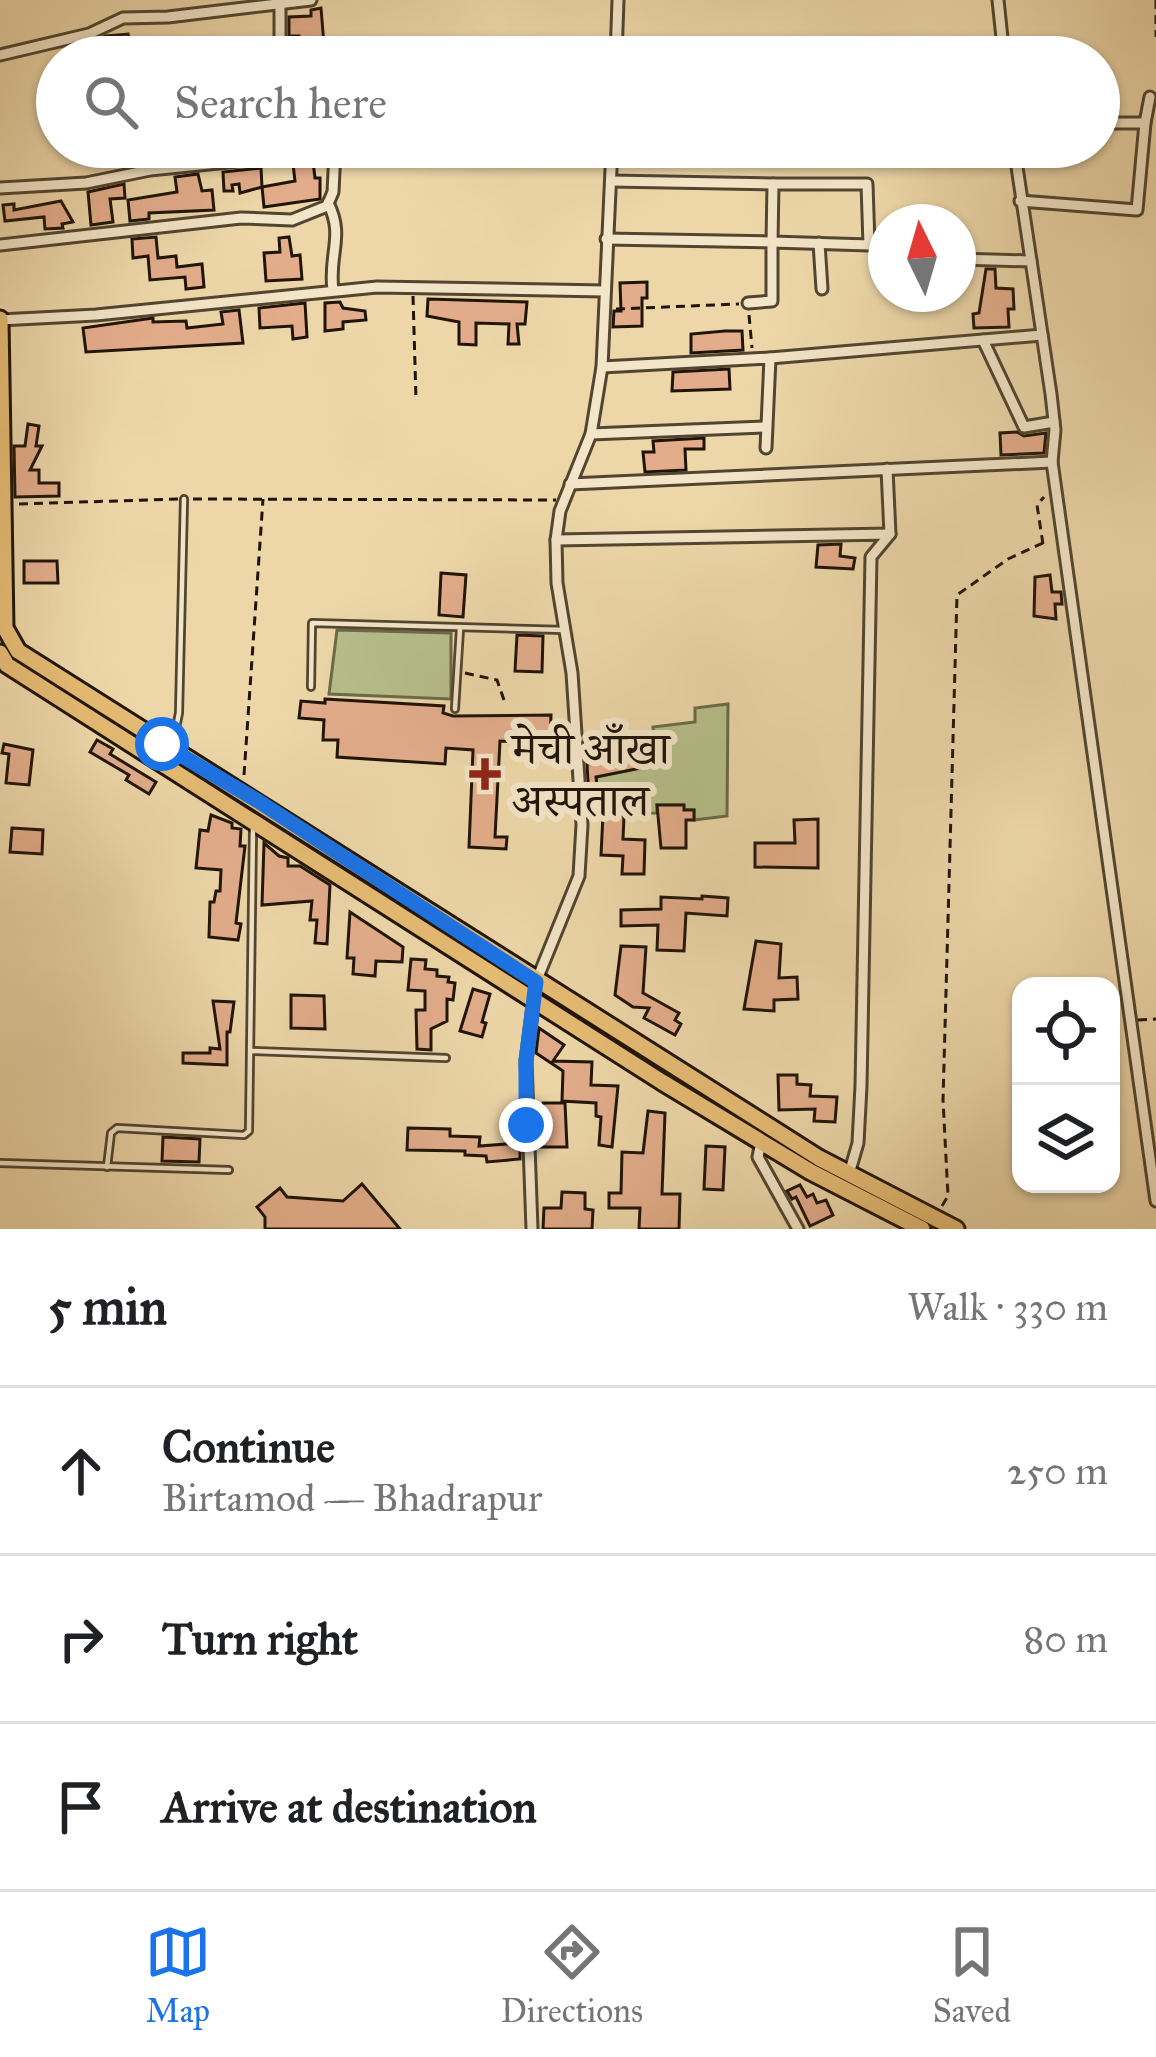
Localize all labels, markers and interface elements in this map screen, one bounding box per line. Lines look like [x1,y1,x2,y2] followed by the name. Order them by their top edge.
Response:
[36,36,1120,168] search box
[78,69,144,135] icon: search
[174,75,387,130] text: Search here
[868,204,976,312] north arrow
[135,717,189,771] route start
[510,721,672,828] place label: मेची आँखा अस्पताल
[469,758,501,790] marker: मेची आँखा अस्पताल
[1012,977,1120,1193] map controls
[1012,977,1120,1085] button: locate
[1012,1085,1120,1193] button: layers
[499,1098,553,1152] route end
[48,1276,167,1338] text: 5 min
[907,1283,1108,1331] text: Walk · 330 m
[162,1419,335,1474] text: Continue
[48,1438,114,1504] icon: ahead
[1007,1447,1108,1495] text: 250 m
[162,1474,542,1522] text: Birtamod — Bhadrapur
[48,1606,114,1672] icon: right
[162,1611,358,1666] text: Turn right
[1023,1615,1108,1663] text: 80 m
[48,1774,114,1840] icon: arrive
[162,1779,537,1834] text: Arrive at destination
[145,1919,211,2031] tab: Map
[501,1919,643,2031] tab: Directions
[933,1919,1011,2031] tab: Saved

